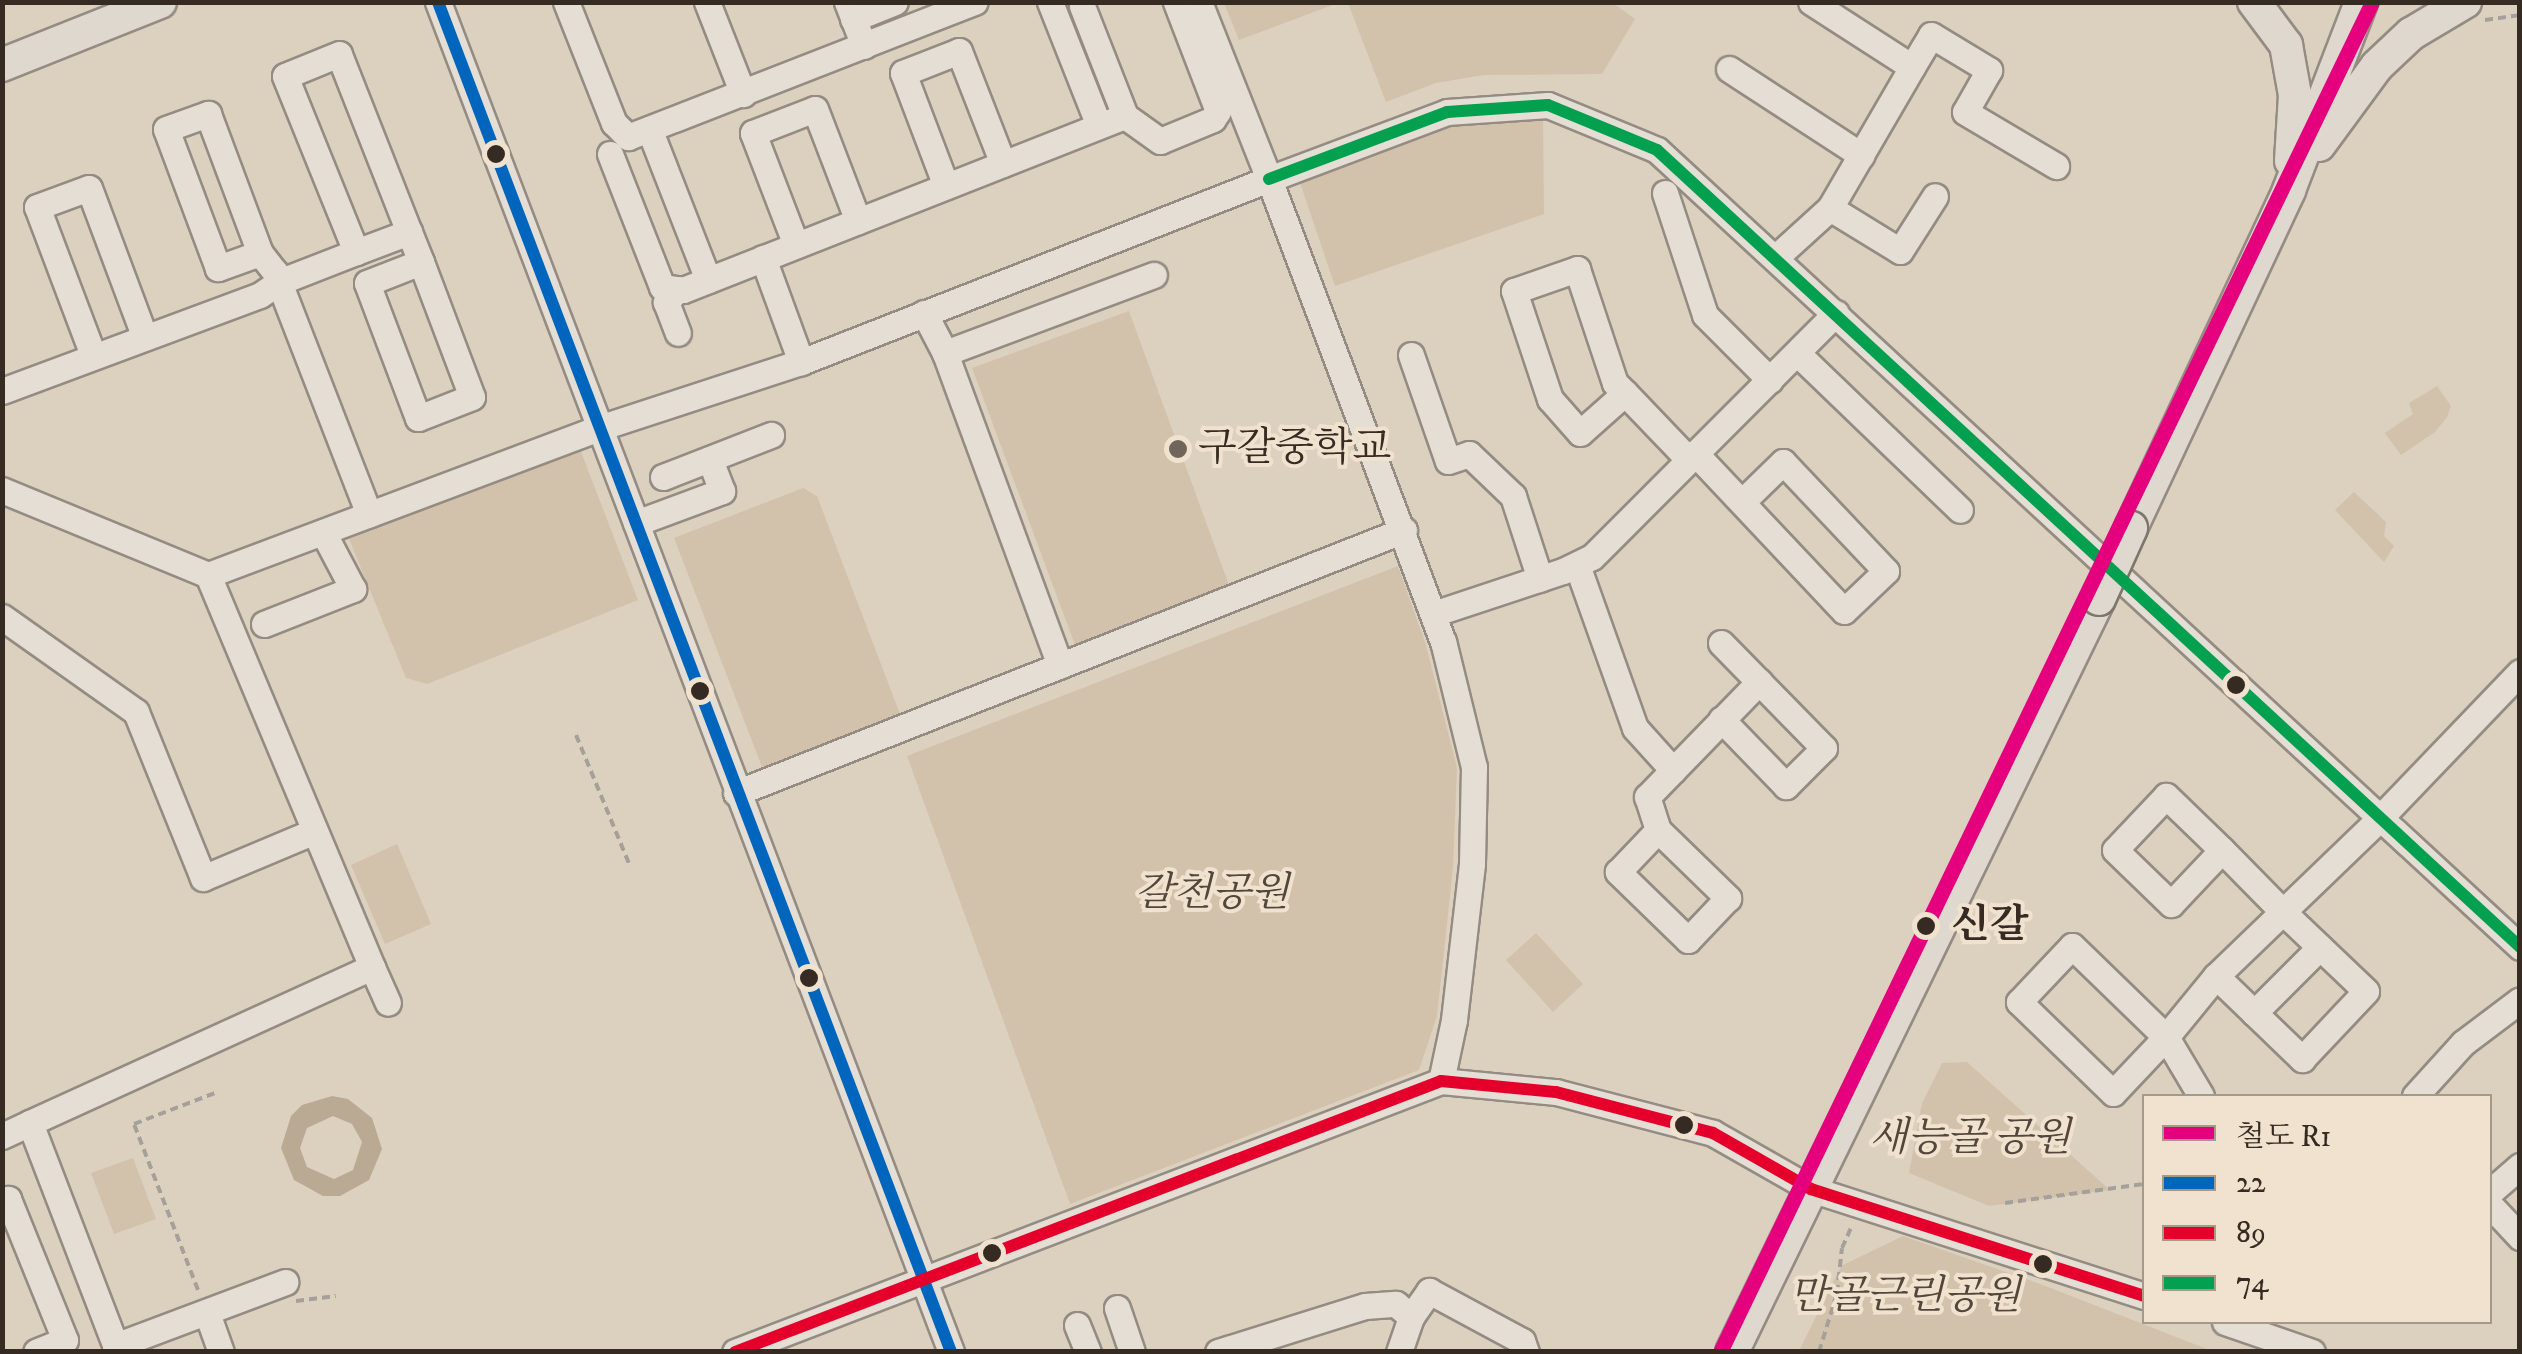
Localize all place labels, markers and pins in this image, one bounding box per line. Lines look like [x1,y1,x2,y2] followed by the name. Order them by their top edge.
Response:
[486,144,506,164] unlabelled marker
[1198,425,1391,473] place label: 구갈중학교
[1167,438,1189,460] marker: 구갈중학교
[2226,675,2246,695] unlabelled marker
[690,681,710,701] unlabelled marker
[1951,902,2028,950] place label: 신갈
[1910,910,1942,942] marker: 신갈
[799,968,819,988] unlabelled marker
[1674,1115,1694,1135] unlabelled marker
[982,1243,1002,1263] unlabelled marker
[2033,1254,2053,1274] unlabelled marker

